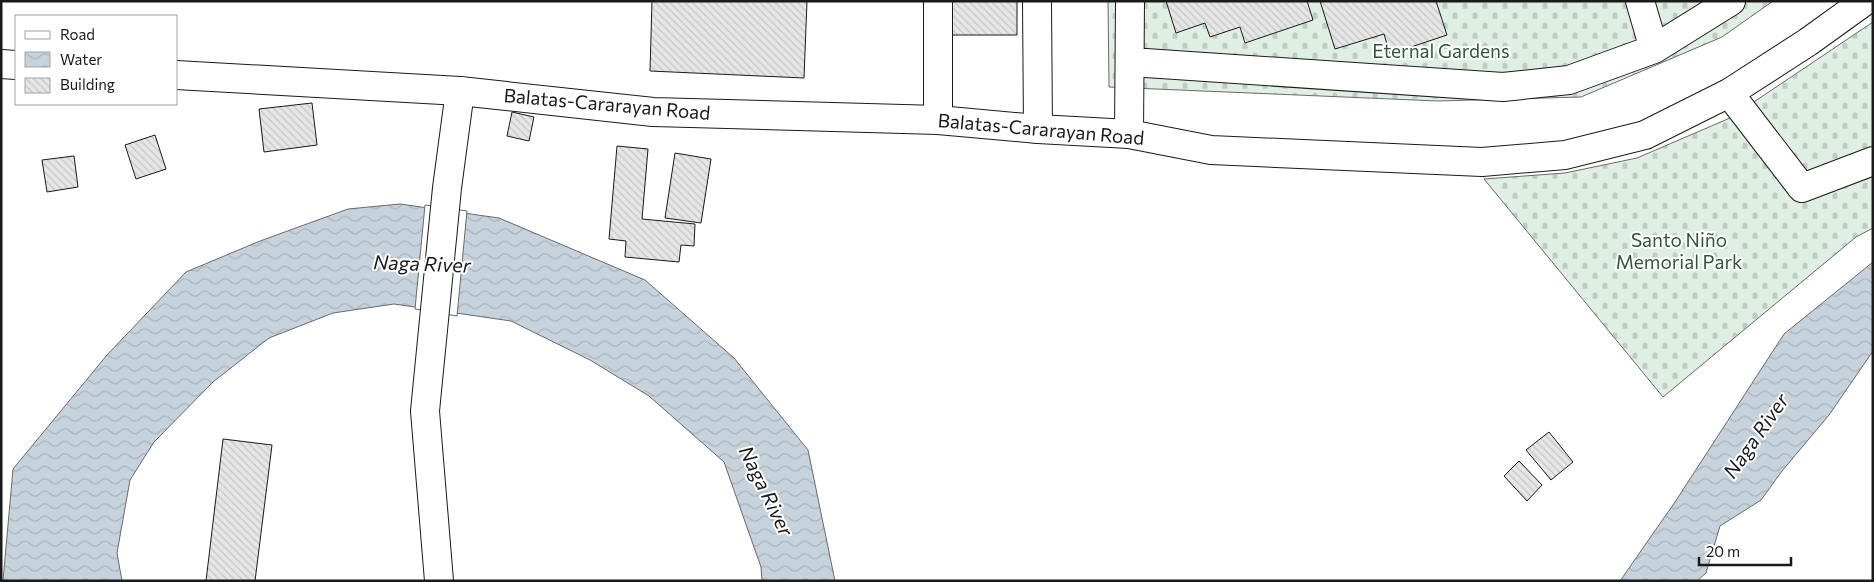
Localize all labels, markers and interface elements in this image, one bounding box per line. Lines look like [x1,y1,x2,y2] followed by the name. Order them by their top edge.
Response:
[15,15,178,105] legend
[60,25,95,43] text: Road
[1372,39,1510,62] park label: Eternal Gardens
[60,50,102,68] text: Water
[60,75,115,93] text: Building
[503,83,711,124] street label: Balatas-Cararayan Road
[937,108,1145,149] street label: Balatas-Cararayan Road
[1616,228,1742,273] park label: Santo Niño Memorial Park
[373,249,472,277] water label: Naga River
[1717,388,1794,482] water label: Naga River
[735,441,800,541] water label: Naga River
[1699,534,1792,566] scale bar
[1706,542,1740,560] text: 20 m

